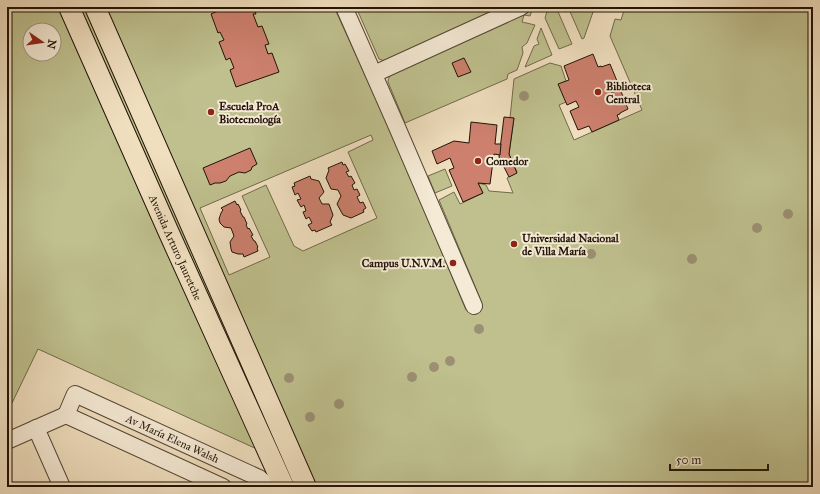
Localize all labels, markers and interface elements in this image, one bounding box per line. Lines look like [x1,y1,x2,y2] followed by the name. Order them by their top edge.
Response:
[22,22,62,62] north arrow
[44,38,59,51] text: N
[606,80,651,106] place label: Biblioteca Central
[593,87,603,97] marker: Biblioteca Central
[219,100,281,126] place label: Escuela ProA Biotecnología
[206,107,216,117] marker: Escuela ProA Biotecnología
[486,155,529,168] place label: Comedor
[473,156,483,166] marker: Comedor
[146,192,205,303] street label: Avenida Arturo Jauretche
[522,232,620,258] place label: Universidad Nacional de Villa María
[509,239,519,249] marker: Universidad Nacional de Villa María
[362,257,446,271] place label: Campus U.N.V.M.
[448,258,458,268] marker: Campus U.N.V.M.
[123,411,221,465] street label: Av María Elena Walsh
[670,446,768,472] scale bar
[676,453,701,467] text: 50 m

